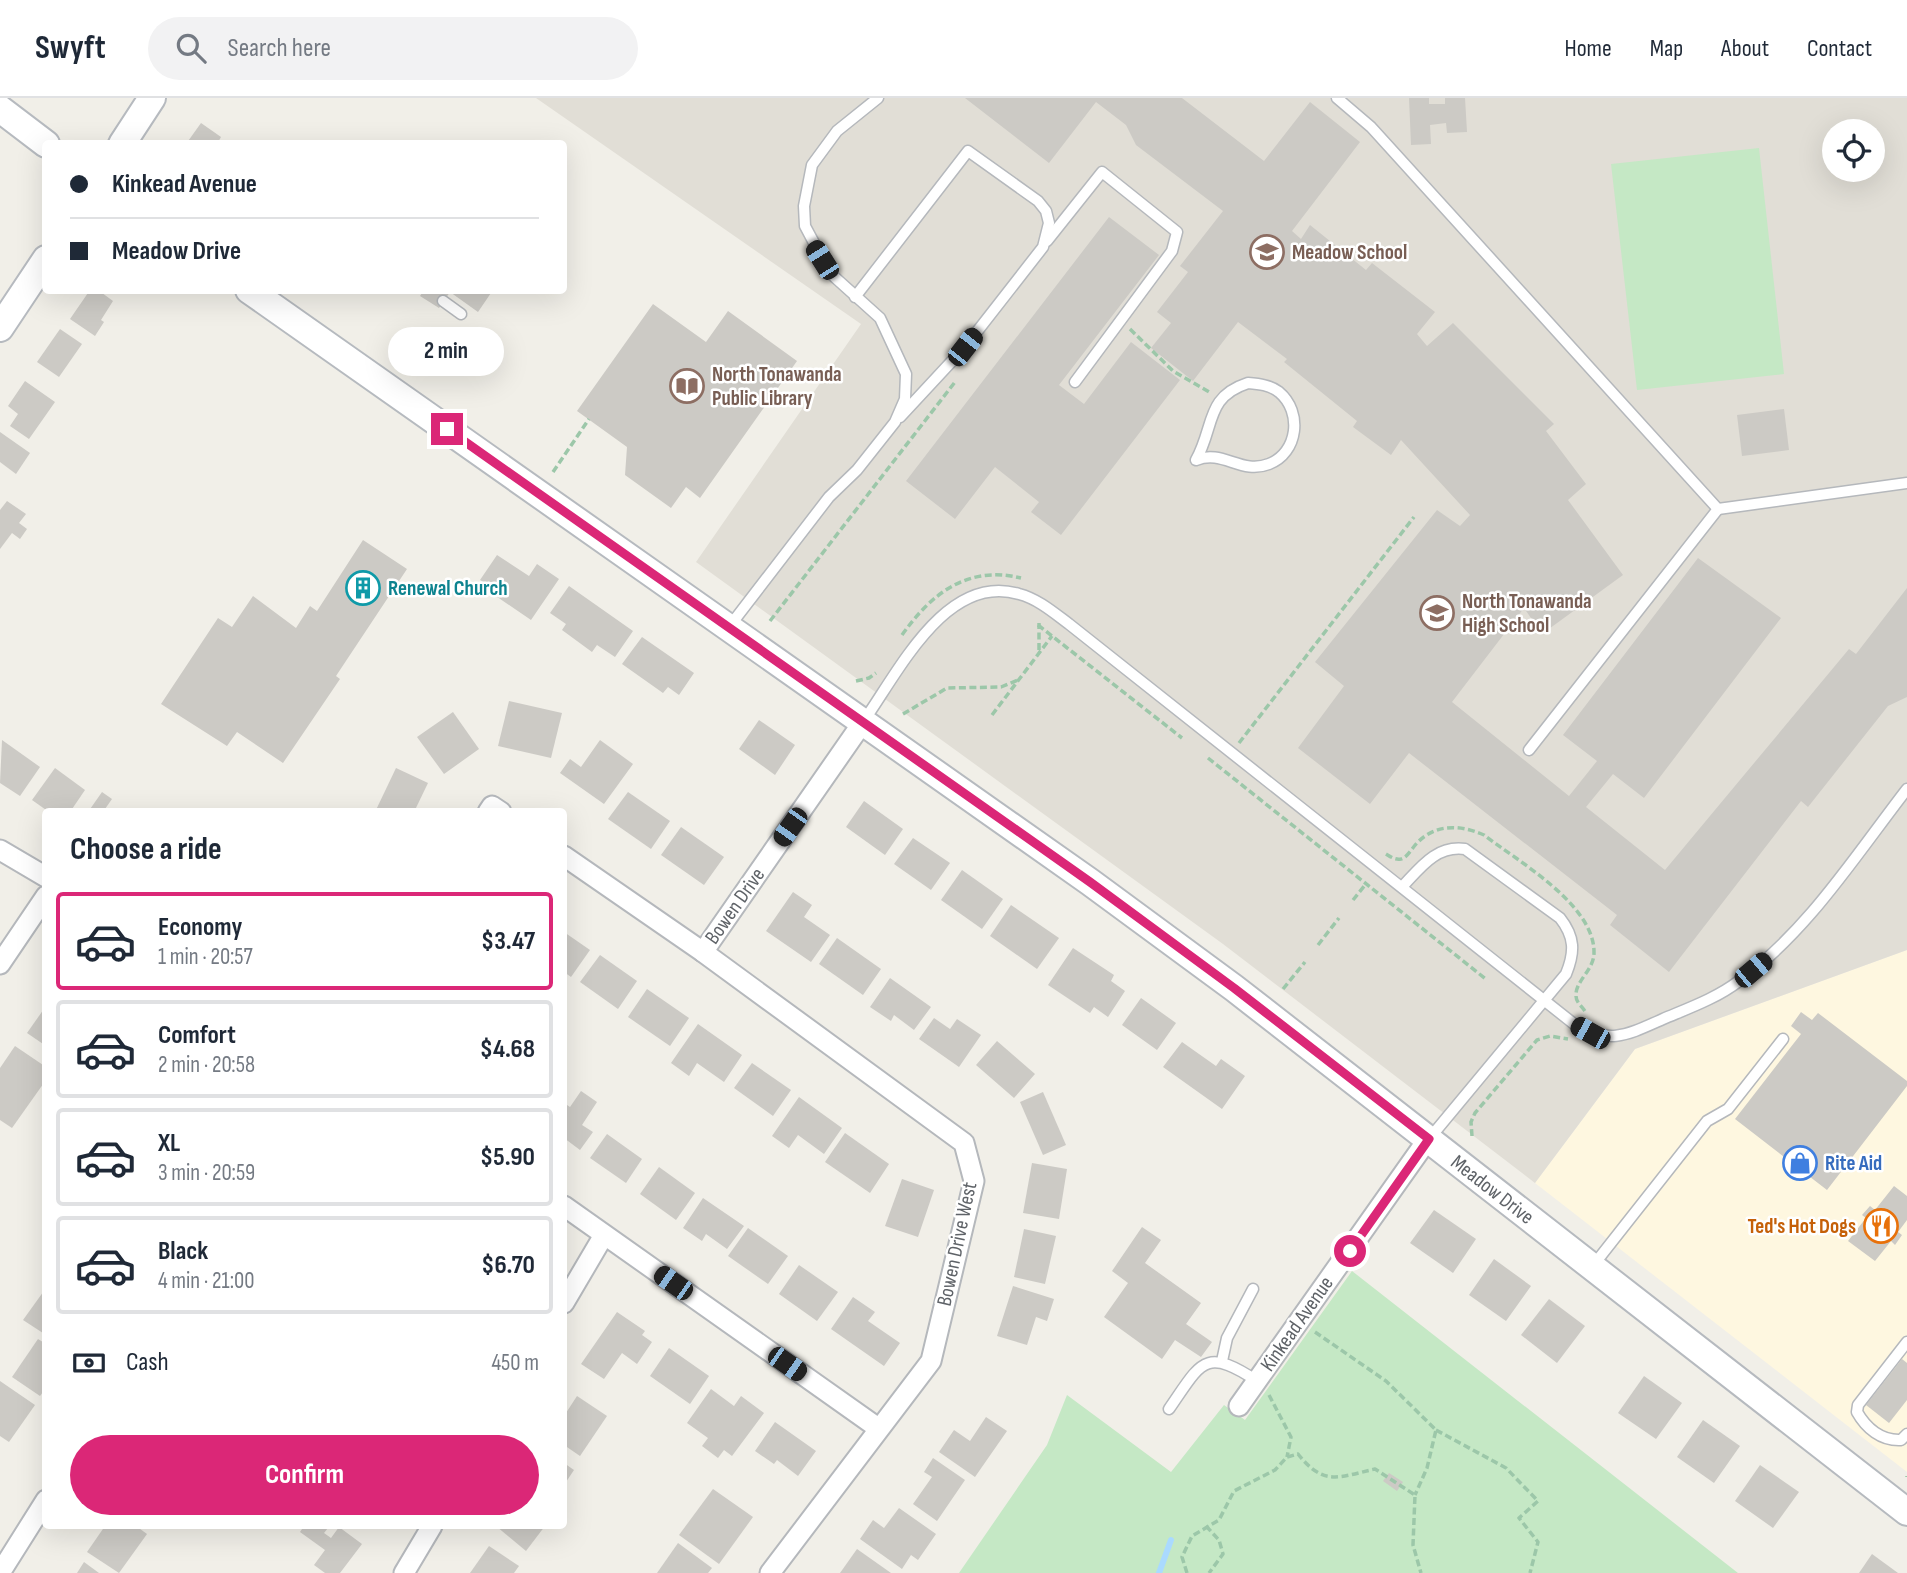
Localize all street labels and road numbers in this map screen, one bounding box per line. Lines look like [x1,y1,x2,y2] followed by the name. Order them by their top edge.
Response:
[700,863,770,949] street label: Bowen Drive
[1446,1149,1539,1229] street label: Meadow Drive
[932,1180,982,1308] street label: Bowen Drive West
[1255,1272,1339,1376] street label: Kinkead Avenue

